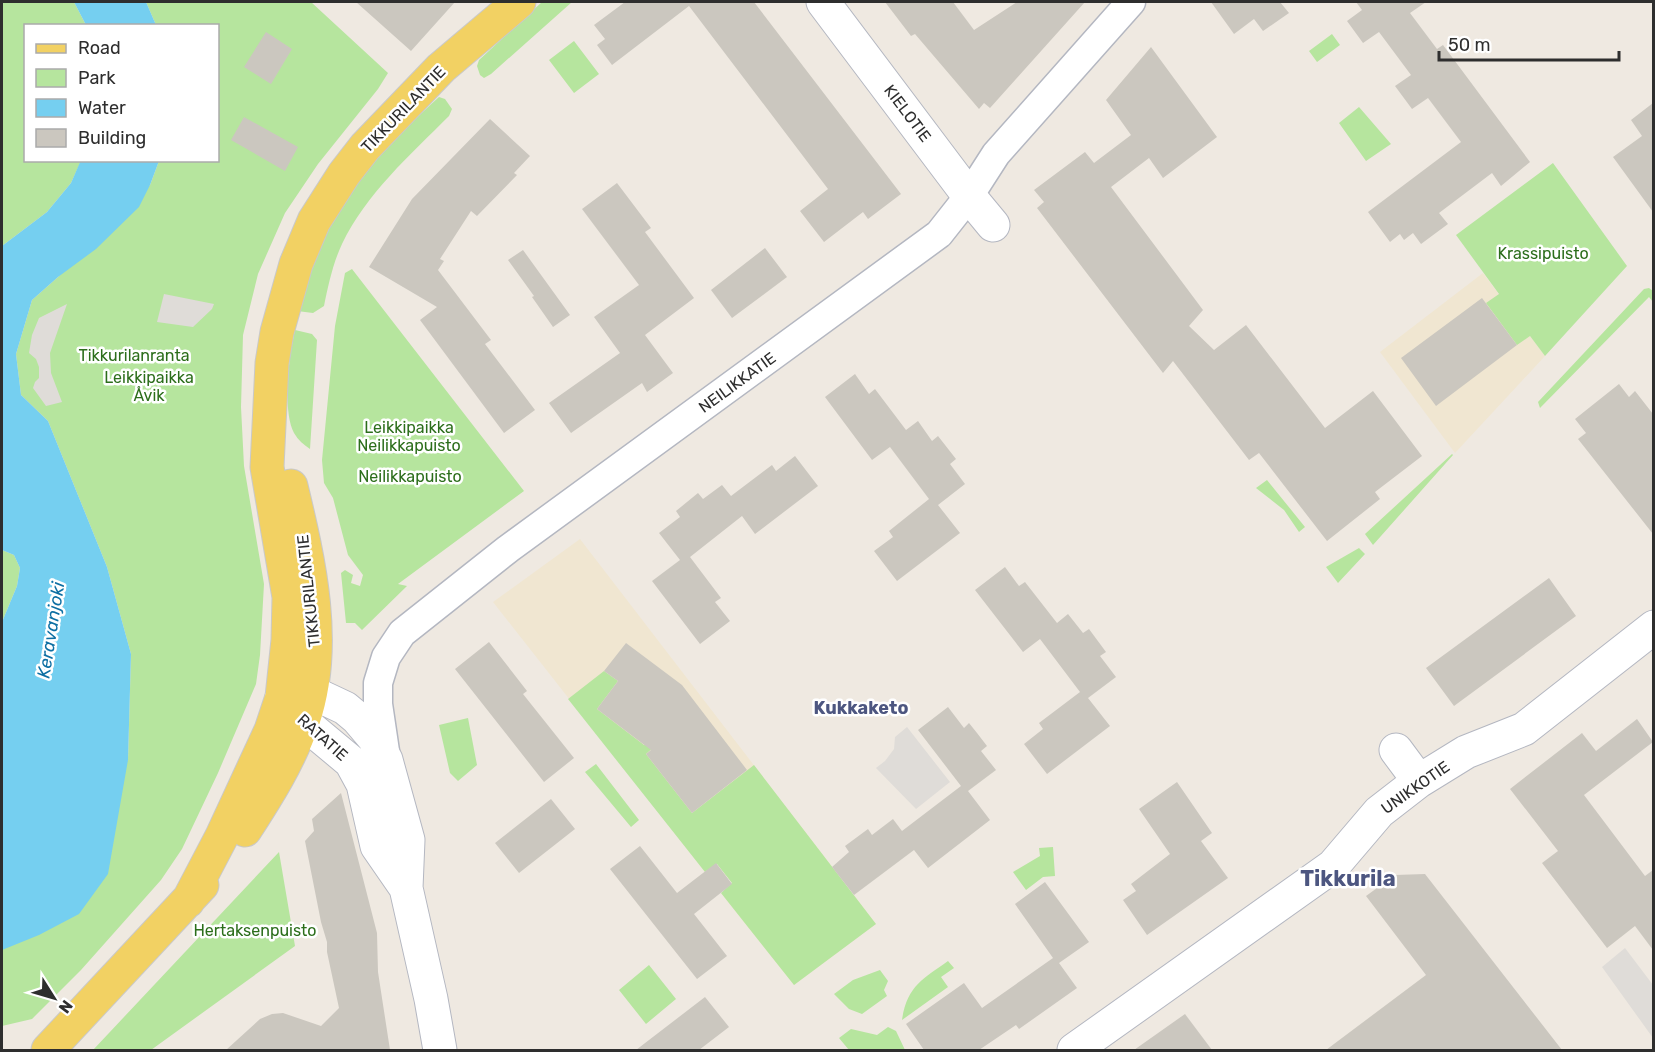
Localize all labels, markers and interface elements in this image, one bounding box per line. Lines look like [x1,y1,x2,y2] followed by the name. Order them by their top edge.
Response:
[24,24,219,162] legend
[1439,24,1619,62] scale bar
[1448,34,1491,56] text: 50 m
[78,37,121,59] text: Road
[357,62,449,157] street label: TIKKURILANTIE
[78,67,116,89] text: Park
[880,81,935,146] street label: KIELOTIE
[78,97,126,119] text: Water
[78,127,146,149] text: Building
[1497,244,1589,263] park label: Krassipuisto
[78,346,190,365] park label: Tikkurilanranta
[695,348,780,417] street label: NEILIKKATIE
[104,368,194,405] park label: Leikkipaikka Åvik
[357,418,461,455] park label: Leikkipaikka Neilikkapuisto
[358,467,462,486] park label: Neilikkapuisto
[293,534,324,648] street label: TIKKURILANTIE
[33,580,70,680] water label: Keravanjoki
[814,697,908,719] district label: Kukkaketo
[294,710,352,765] street label: RATATIE
[1377,757,1453,818] street label: UNIKKOTIE
[1300,865,1396,892] district label: Tikkurila
[193,921,317,940] park label: Hertaksenpuisto
[24,968,84,1028] north arrow
[55,996,77,1017] text: N

